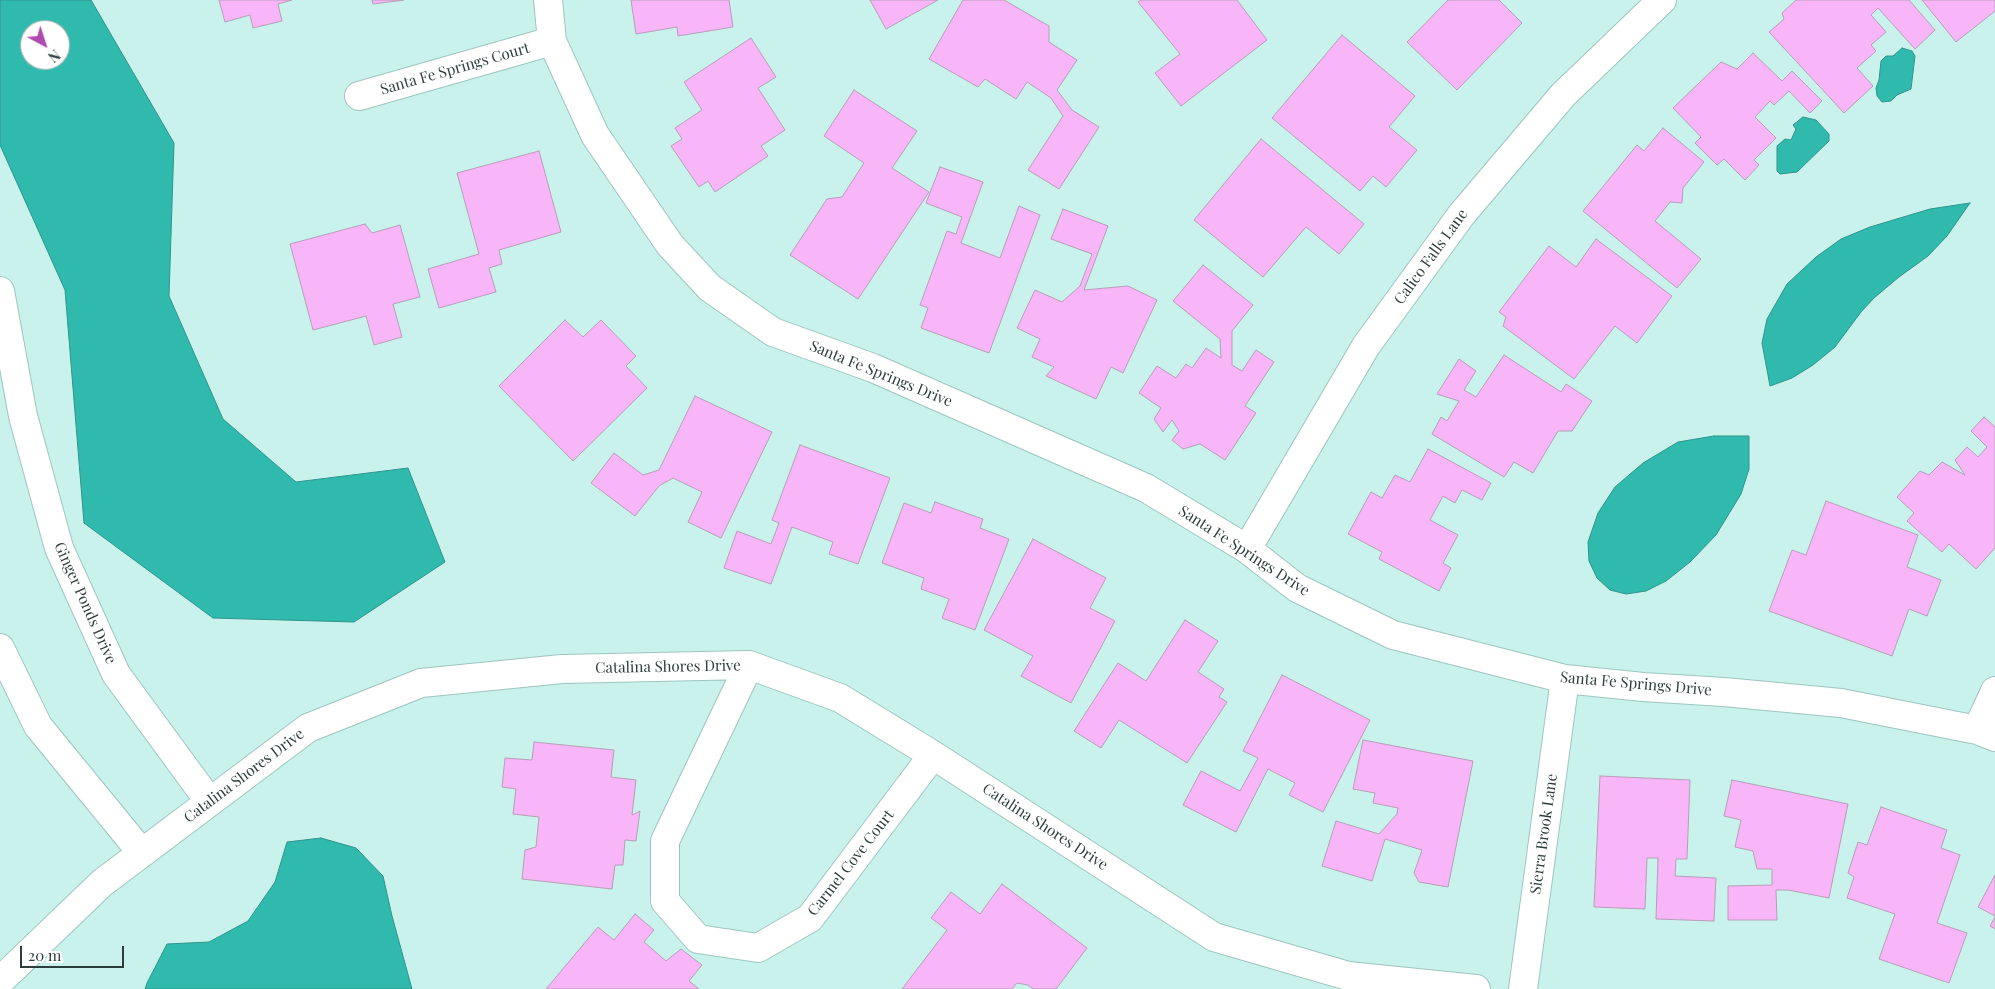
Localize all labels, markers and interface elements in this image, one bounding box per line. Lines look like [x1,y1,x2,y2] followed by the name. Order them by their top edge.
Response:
[20,20,70,70] north arrow
[378,39,532,99] street label: Santa Fe Springs Court
[44,46,64,67] text: N
[1390,206,1472,308] street label: Calico Falls Lane
[807,337,955,411] street label: Santa Fe Springs Drive
[1175,502,1313,600] street label: Santa Fe Springs Drive
[50,539,120,667] street label: Ginger Ponds Drive
[595,657,741,677] street label: Catalina Shores Drive
[1559,668,1713,700] street label: Santa Fe Springs Drive
[180,725,308,827] street label: Catalina Shores Drive
[1527,773,1561,895] street label: Sierra Brook Lane
[979,780,1111,874] street label: Catalina Shores Drive
[804,806,898,920] street label: Carmel Cove Court
[22,936,126,968] scale bar
[28,945,61,965] text: 20 m

